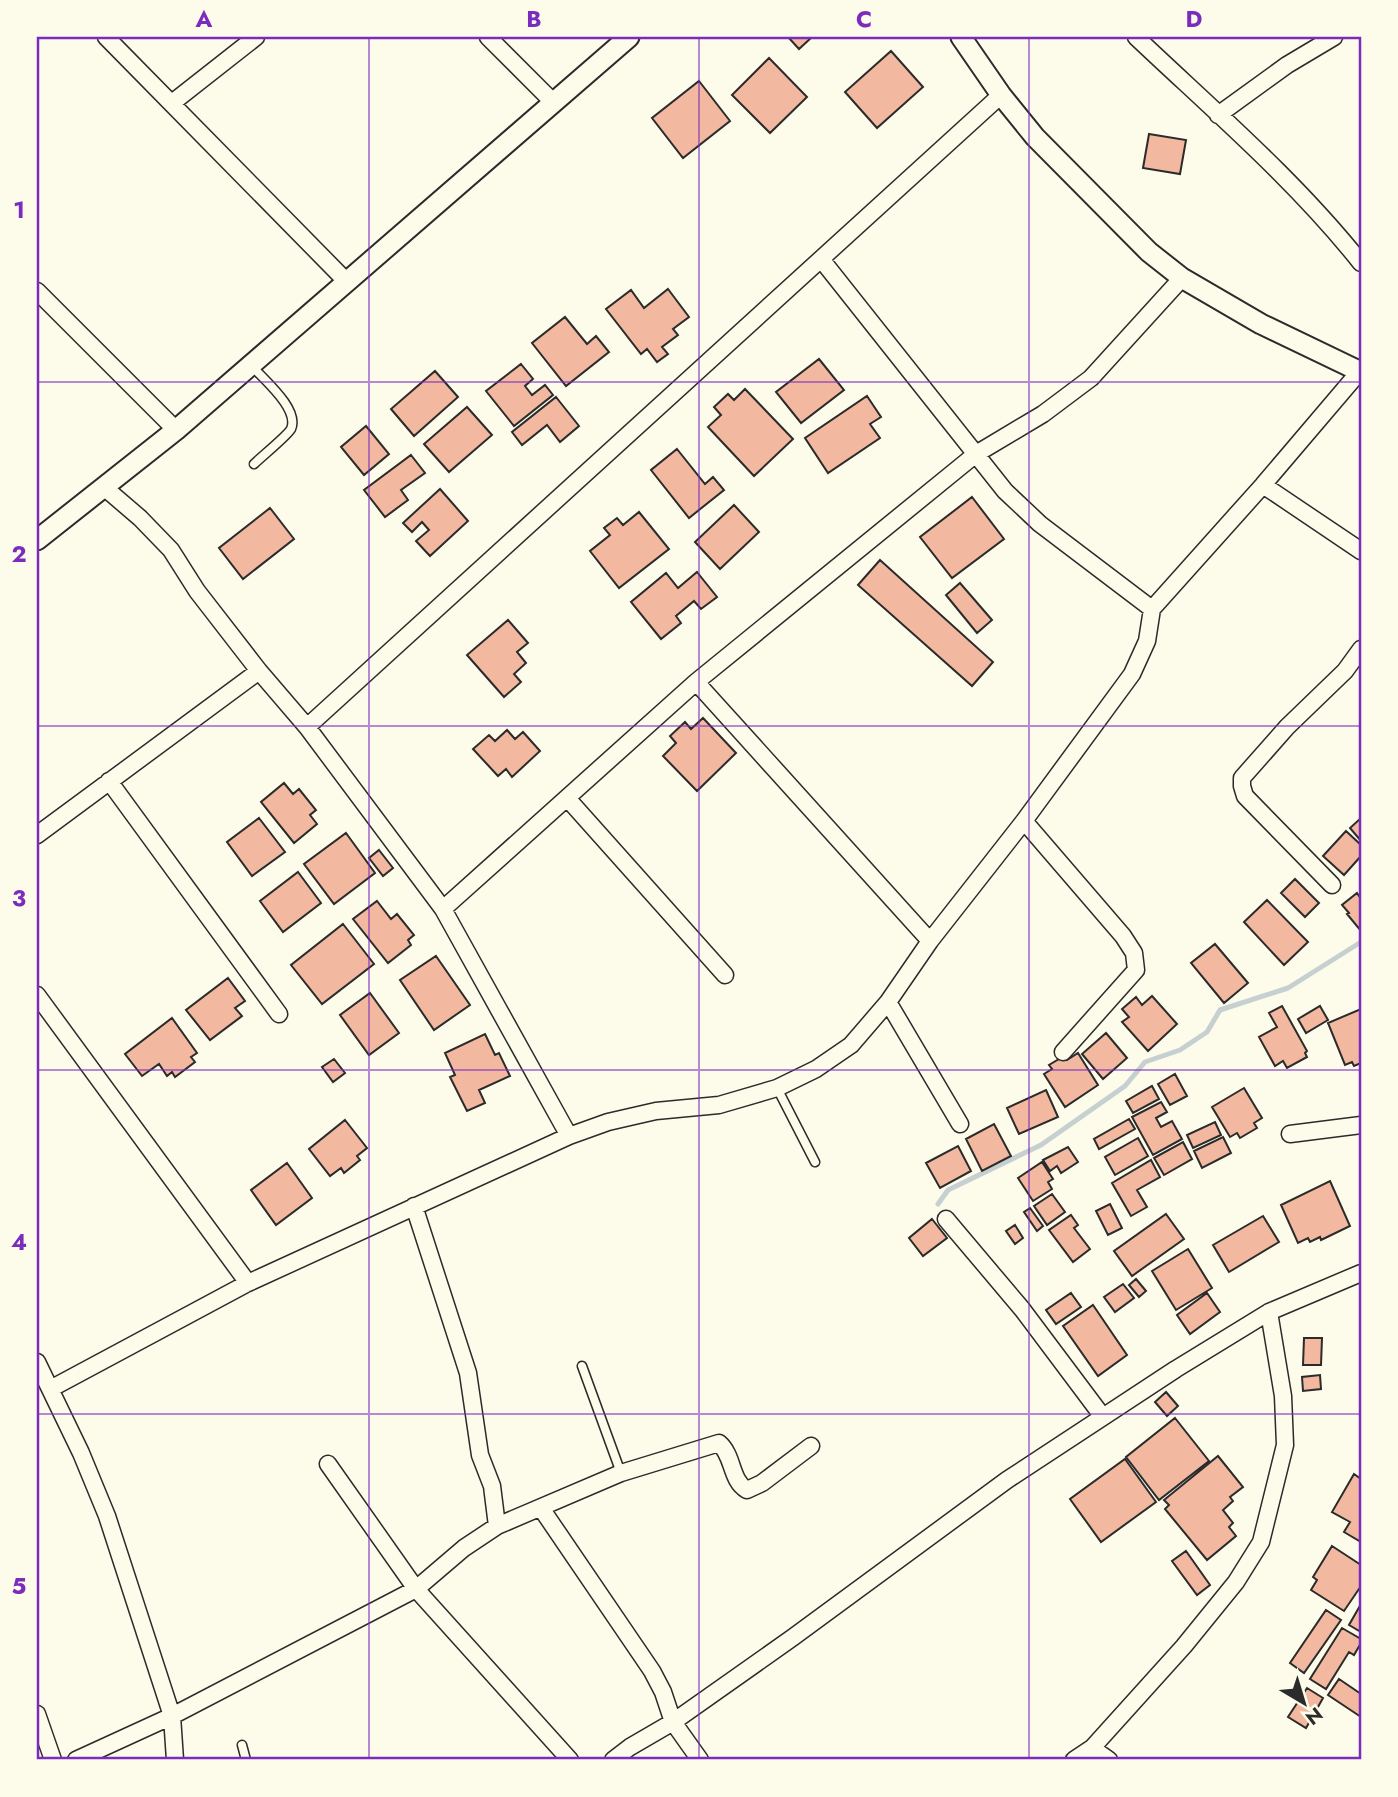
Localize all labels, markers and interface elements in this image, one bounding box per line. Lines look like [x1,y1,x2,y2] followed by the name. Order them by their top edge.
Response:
[195,2,213,36] text: A
[526,2,542,36] text: B
[856,2,872,36] text: C
[1186,2,1203,36] text: D
[13,193,25,227] text: 1
[11,537,27,571] text: 2
[12,881,26,915] text: 3
[11,1225,27,1259] text: 4
[12,1569,26,1603] text: 5
[1268,1668,1338,1738] north arrow
[1300,1701,1328,1731] text: N

